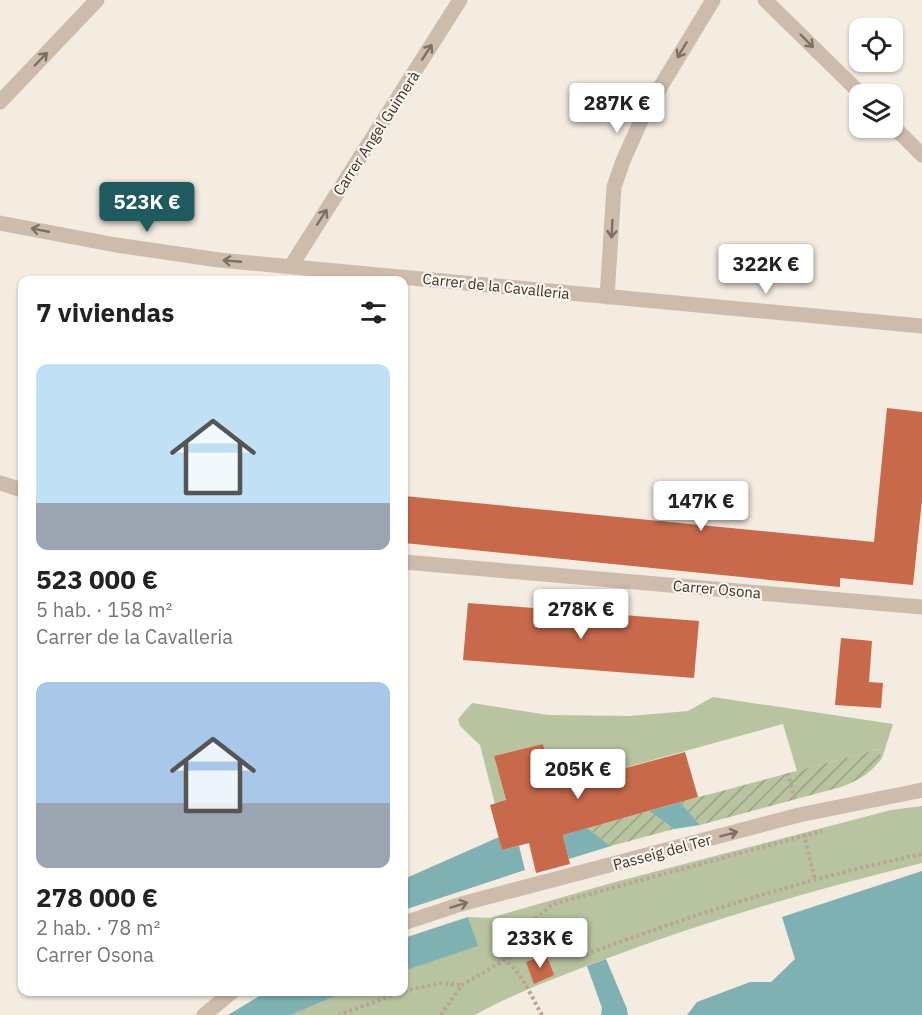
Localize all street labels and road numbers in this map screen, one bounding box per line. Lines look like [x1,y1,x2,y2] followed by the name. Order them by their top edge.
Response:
[329,67,423,199] street label: Carrer Angel Guimerà
[422,269,570,303] street label: Carrer de la Cavalleria
[672,576,762,602] street label: Carrer Osona
[611,830,714,874] street label: Passeig del Ter

